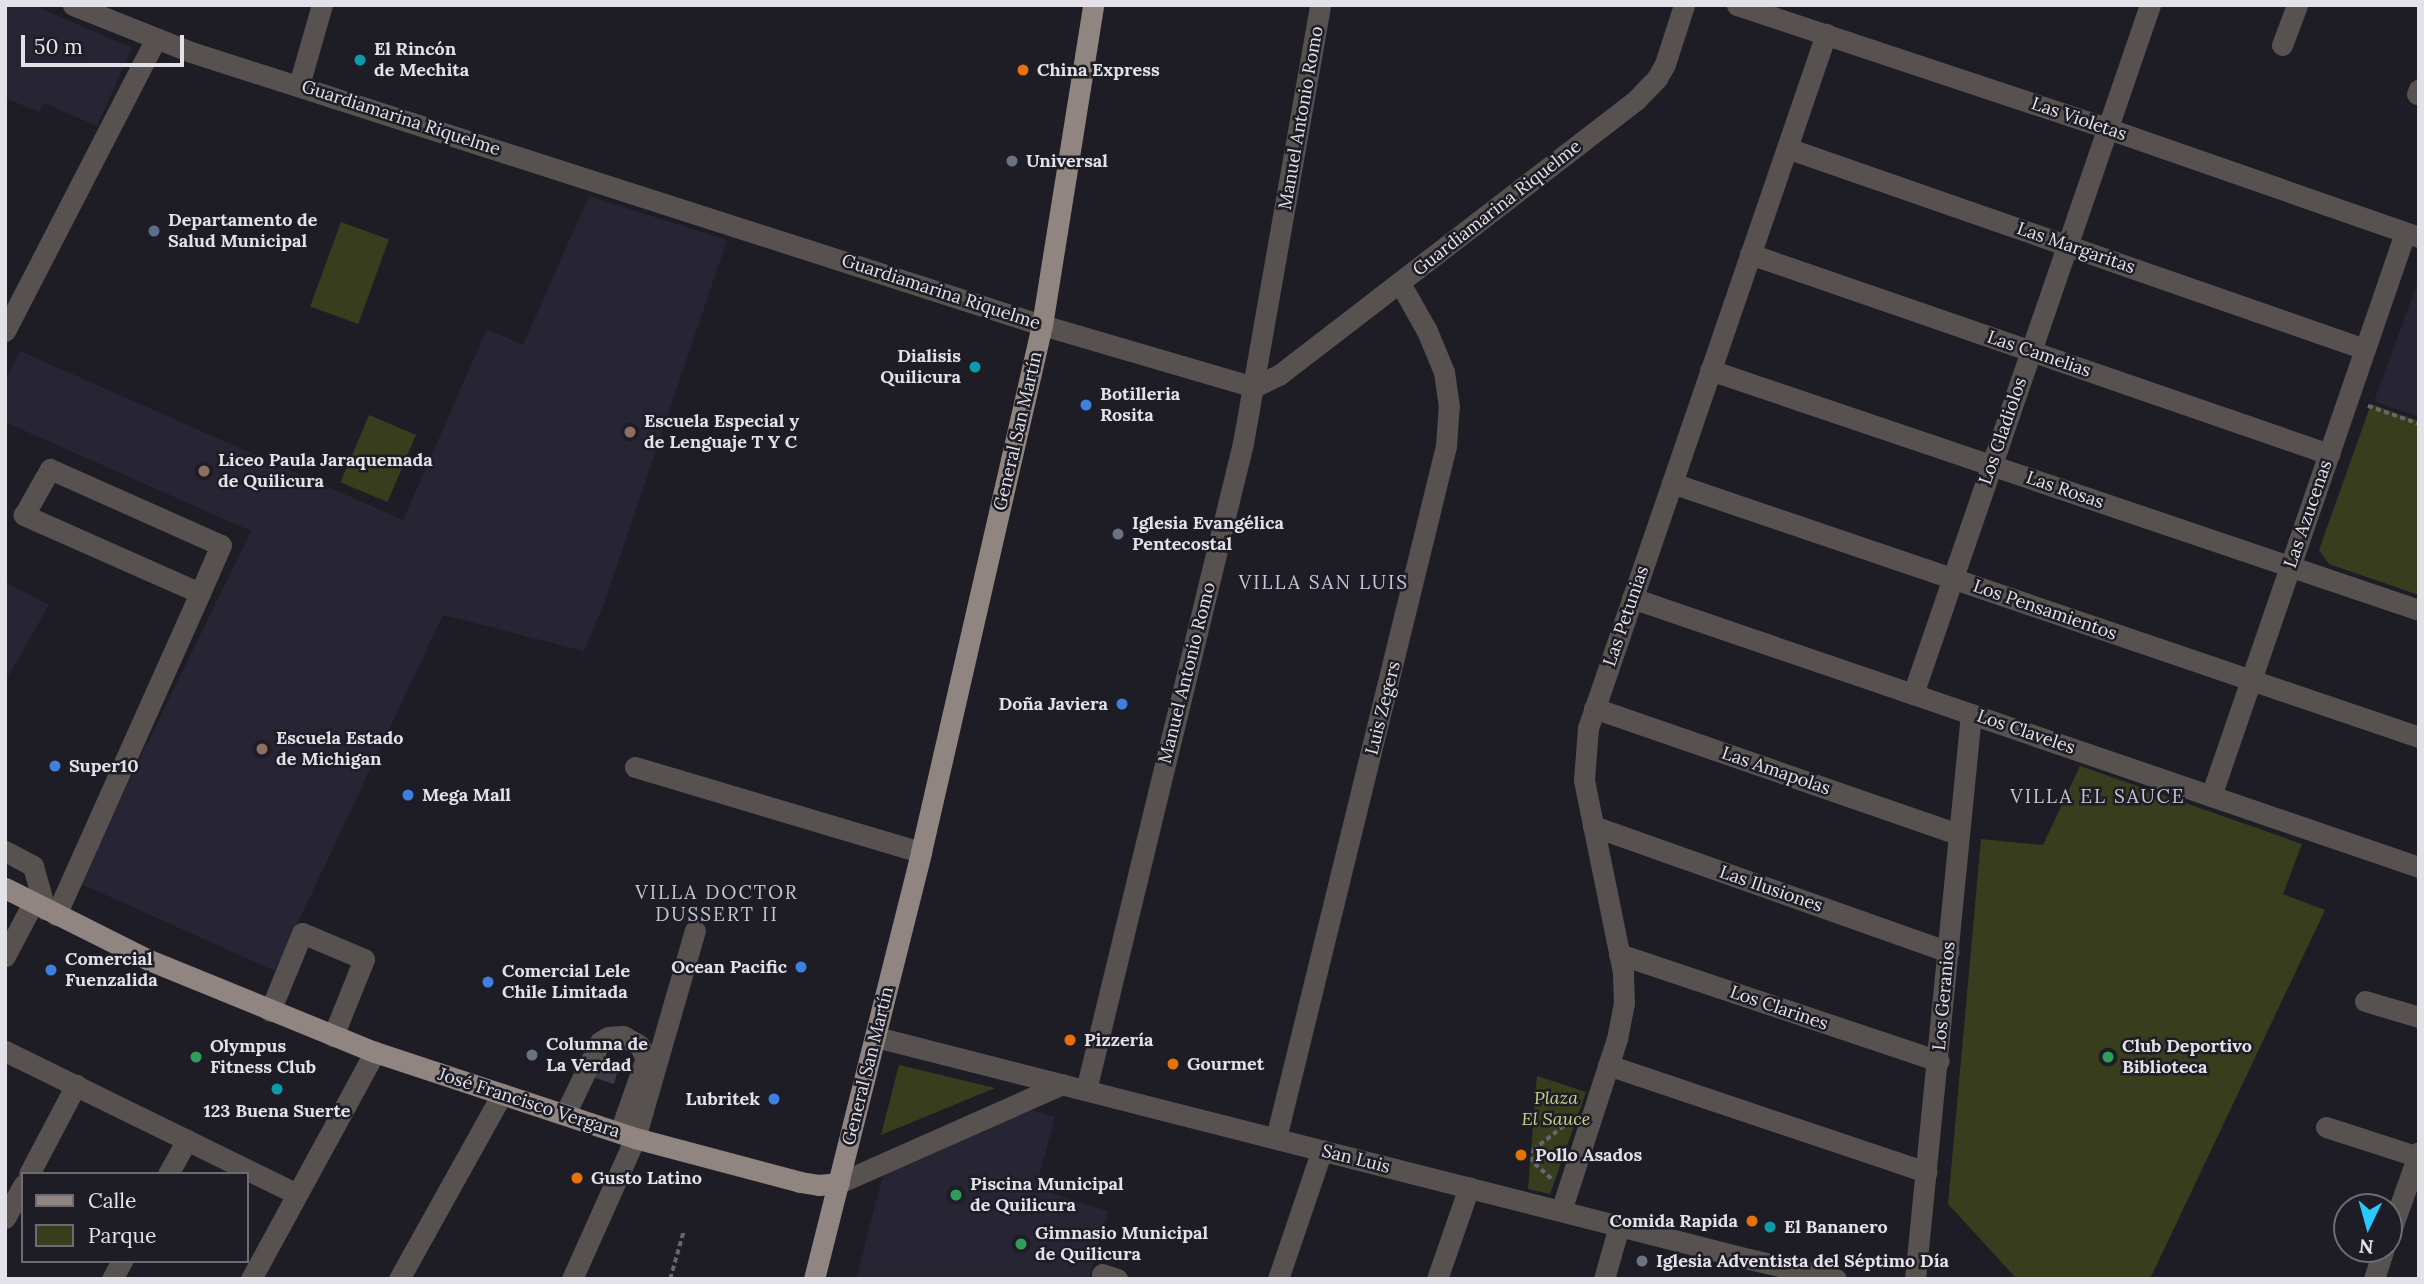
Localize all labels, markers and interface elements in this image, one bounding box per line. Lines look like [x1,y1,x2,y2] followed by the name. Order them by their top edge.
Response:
[24,21,187,65] scale bar
[1274,25,1328,211] street label: Manuel Antonio Romo
[34,33,83,60] text: 50 m
[374,39,469,82] place label: El Rincón de Mechita
[352,52,368,68] marker: El Rincón de Mechita
[1037,59,1160,81] place label: China Express
[1015,62,1031,78] marker: China Express
[299,76,503,160] street label: Guardiamarina Riquelme
[2029,93,2129,145] street label: Las Violetas
[1409,136,1585,280] street label: Guardiamarina Riquelme
[1026,150,1108,172] place label: Universal
[1004,153,1020,169] marker: Universal
[168,210,317,252] place label: Departamento de Salud Municipal
[2014,218,2138,278] street label: Las Margaritas
[146,223,162,239] marker: Departamento de Salud Municipal
[839,250,1043,334] street label: Guardiamarina Riquelme
[1984,326,2094,382] street label: Las Camelias
[880,346,961,388] place label: Dialisis Quilicura
[989,349,1047,513] street label: General San Martín
[967,359,983,375] marker: Dialisis Quilicura
[1975,375,2031,487] street label: Los Gladiolos
[1100,384,1180,426] place label: Botilleria Rosita
[1078,397,1094,413] marker: Botilleria Rosita
[644,411,799,453] place label: Escuela Especial y de Lenguaje T Y C
[622,424,638,440] marker: Escuela Especial y de Lenguaje T Y C
[218,450,433,492] place label: Liceo Paula Jaraquemada de Quilicura
[2279,457,2337,571] street label: Las Azucenas
[196,463,212,479] marker: Liceo Paula Jaraquemada de Quilicura
[2023,467,2107,513] street label: Las Rosas
[1132,513,1284,556] place label: Iglesia Evangélica Pentecostal
[1110,526,1126,542] marker: Iglesia Evangélica Pentecostal
[1599,563,1653,669] street label: Las Petunias
[1241,572,1407,594] district label: VILLA SAN LUIS
[1970,575,2120,645] street label: Los Pensamientos
[1154,580,1220,766] street label: Manuel Antonio Romo
[1361,659,1405,757] street label: Luis Zegers
[998,693,1108,715] place label: Doña Javiera
[1114,696,1130,712] marker: Doña Javiera
[1974,705,2078,759] street label: Los Claveles
[276,728,403,770] place label: Escuela Estado de Michigan
[254,741,270,757] marker: Escuela Estado de Michigan
[1719,742,1833,800] street label: Las Amapolas
[69,755,139,777] place label: Super10
[47,758,63,774] marker: Super10
[422,784,511,806] place label: Mega Mall
[2012,786,2184,808] district label: VILLA EL SAUCE
[400,787,416,803] marker: Mega Mall
[1717,861,1825,917] street label: Las Ilusiones
[637,882,797,926] district label: VILLA DOCTOR DUSSERT II
[1928,941,1960,1051] street label: Los Geranios
[65,949,158,992] place label: Comercial Fuenzalida
[671,956,787,978] place label: Ocean Pacific
[793,959,809,975] marker: Ocean Pacific
[502,961,630,1004] place label: Comercial Lele Chile Limitada
[43,962,59,978] marker: Comercial Fuenzalida
[480,974,496,990] marker: Comercial Lele Chile Limitada
[1727,981,1831,1035] street label: Los Clarines
[838,985,898,1147] street label: General San Martín
[1084,1029,1154,1051] place label: Pizzería
[1062,1032,1078,1048] marker: Pizzería
[546,1034,648,1076] place label: Columna de La Verdad
[210,1036,316,1078] place label: Olympus Fitness Club
[2122,1036,2252,1078] place label: Club Deportivo Biblioteca
[524,1047,540,1063] marker: Columna de La Verdad
[188,1049,204,1065] marker: Olympus Fitness Club
[2100,1049,2116,1065] marker: Club Deportivo Biblioteca
[1187,1053,1264,1075] place label: Gourmet
[1165,1056,1181,1072] marker: Gourmet
[435,1063,623,1143] street label: José Francisco Vergara
[269,1081,285,1097] marker: 123 Buena Suerte
[686,1088,760,1110] place label: Lubritek
[1522,1088,1590,1130] park label: Plaza El Sauce
[766,1091,782,1107] marker: Lubritek
[203,1100,351,1122] place label: 123 Buena Suerte
[1320,1140,1392,1178] street label: San Luis
[1535,1144,1642,1166] place label: Pollo Asados
[1513,1147,1529,1163] marker: Pollo Asados
[591,1167,702,1189] place label: Gusto Latino
[569,1170,585,1186] marker: Gusto Latino
[21,1172,248,1263] legend
[970,1174,1124,1216] place label: Piscina Municipal de Quilicura
[88,1187,136,1214] text: Calle
[948,1187,964,1203] marker: Piscina Municipal de Quilicura
[2333,1193,2403,1263] north arrow
[1609,1210,1738,1232] place label: Comida Rapida
[1744,1213,1760,1229] marker: Comida Rapida
[1784,1216,1888,1238] place label: El Bananero
[1762,1219,1778,1235] marker: El Bananero
[88,1222,156,1249] text: Parque
[1035,1223,1208,1266] place label: Gimnasio Municipal de Quilicura
[2358,1234,2375,1260] text: N
[1013,1236,1029,1252] marker: Gimnasio Municipal de Quilicura
[1656,1250,1949,1272] place label: Iglesia Adventista del Séptimo Día
[1634,1253,1650,1269] marker: Iglesia Adventista del Séptimo Día

